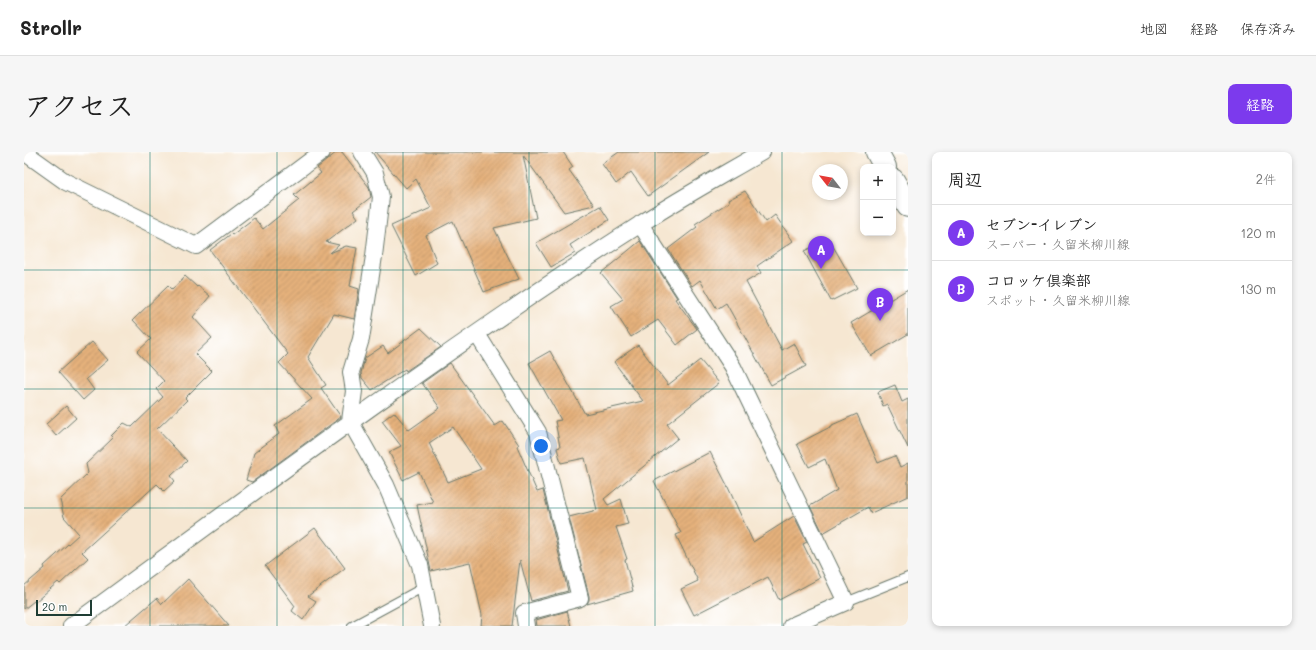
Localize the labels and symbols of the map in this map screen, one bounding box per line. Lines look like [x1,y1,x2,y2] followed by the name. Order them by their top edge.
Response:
[812,164,848,200] north arrow
[808,236,834,269] pin: A
[867,288,893,321] pin: B
[531,436,551,456] your location
[36,598,92,617] scale bar

